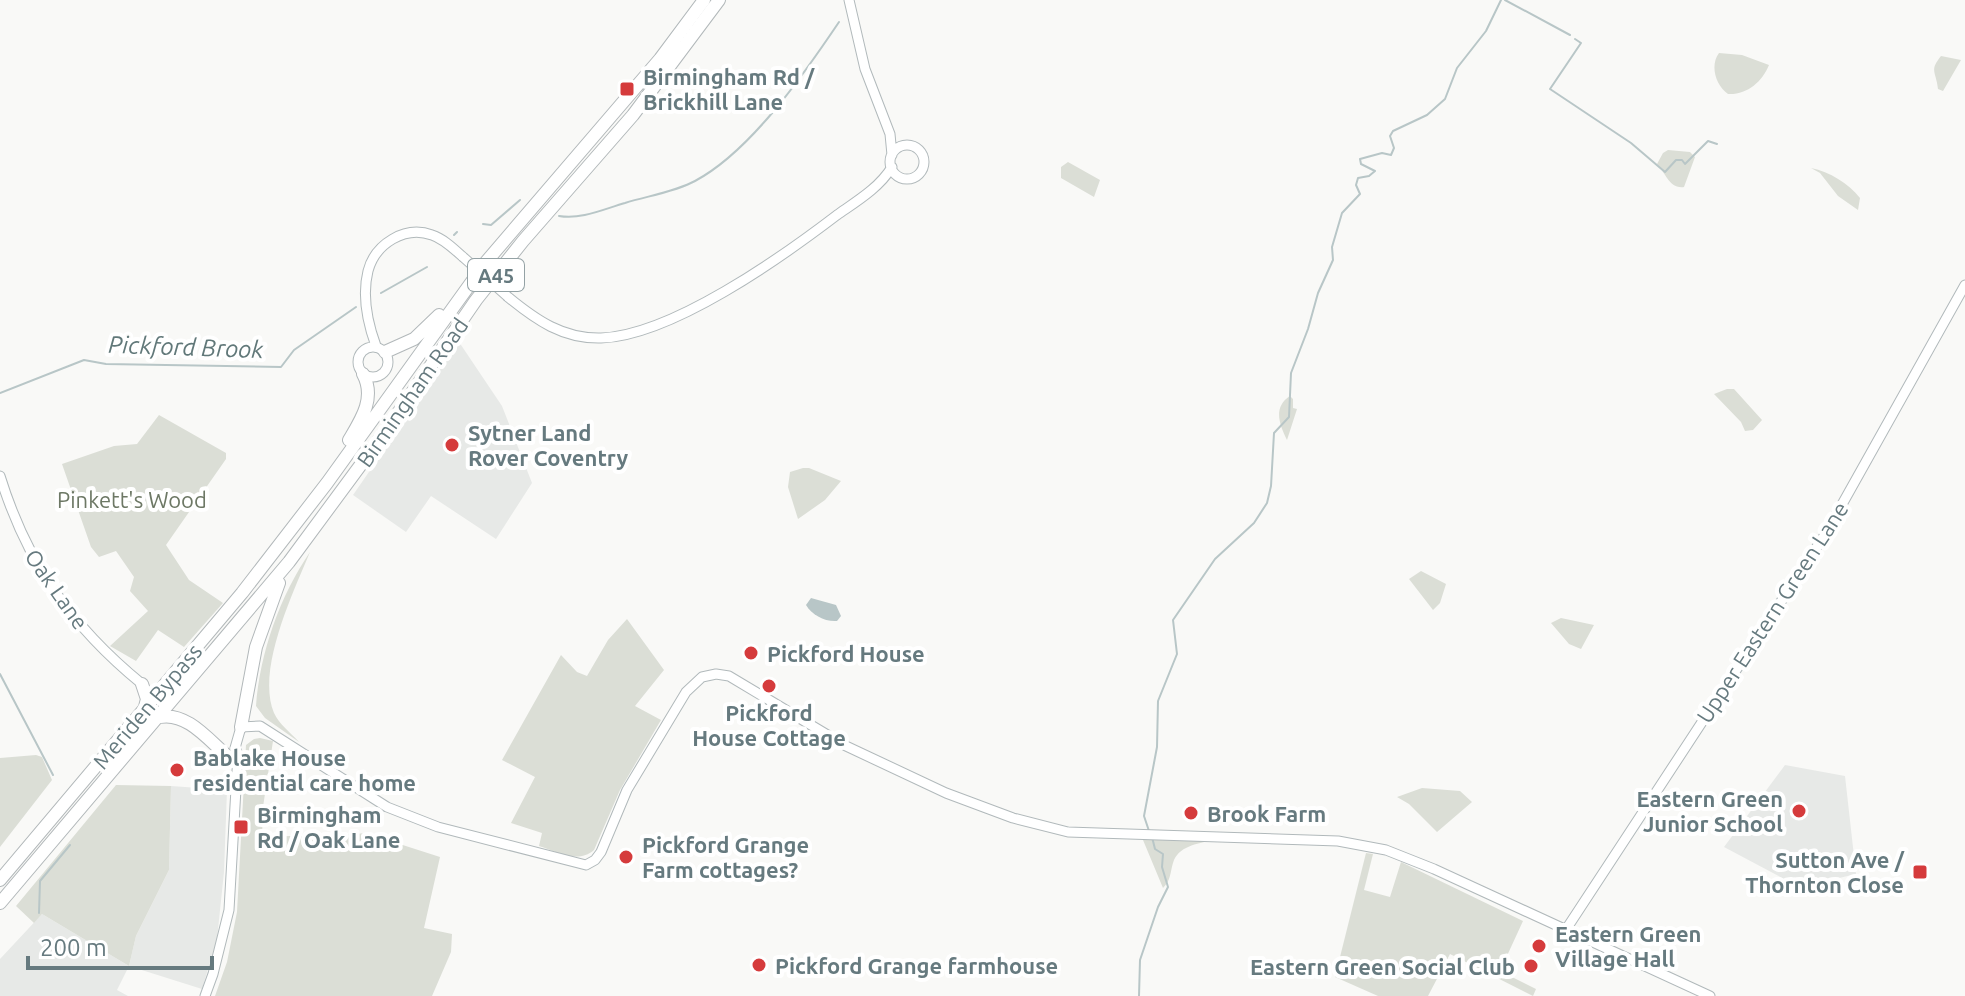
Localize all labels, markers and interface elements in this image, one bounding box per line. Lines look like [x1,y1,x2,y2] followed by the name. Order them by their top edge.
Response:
[643,64,815,114] place label: Birmingham Rd / Brickhill Lane
[618,80,636,98] marker: Birmingham Rd / Brickhill Lane
[468,259,524,291] road number: A45
[351,313,473,471] street label: Birmingham Road
[108,331,265,363] water label: Pickford Brook
[468,420,629,470] place label: Sytner Land Rover Coventry
[443,436,461,454] marker: Sytner Land Rover Coventry
[57,487,207,512] park label: Pinkett's Wood
[1691,497,1853,727] street label: Upper Eastern Green Lane
[20,544,94,634] street label: Oak Lane
[87,638,207,774] street label: Meriden Bypass
[767,641,925,666] place label: Pickford House
[742,644,760,662] marker: Pickford House
[760,677,778,695] marker: Pickford House Cottage
[692,700,846,750] place label: Pickford House Cottage
[193,745,416,795] place label: Bablake House residential care home
[168,761,186,779] marker: Bablake House residential care home
[1637,786,1783,836] place label: Eastern Green Junior School
[1207,801,1326,826] place label: Brook Farm
[257,802,400,852] place label: Birmingham Rd / Oak Lane
[1790,802,1808,820] marker: Eastern Green Junior School
[1182,804,1200,822] marker: Brook Farm
[232,818,250,836] marker: Birmingham Rd / Oak Lane
[642,832,809,882] place label: Pickford Grange Farm cottages?
[1745,847,1905,897] place label: Sutton Ave / Thornton Close
[617,848,635,866] marker: Pickford Grange Farm cottages?
[1911,863,1929,881] marker: Sutton Ave / Thornton Close
[28,920,212,970] scale bar
[1555,921,1701,971] place label: Eastern Green Village Hall
[40,934,107,961] text: 200 m
[1530,937,1548,955] marker: Eastern Green Village Hall
[775,953,1058,978] place label: Pickford Grange farmhouse
[1250,954,1515,979] place label: Eastern Green Social Club
[750,956,768,974] marker: Pickford Grange farmhouse
[1522,957,1540,975] marker: Eastern Green Social Club

